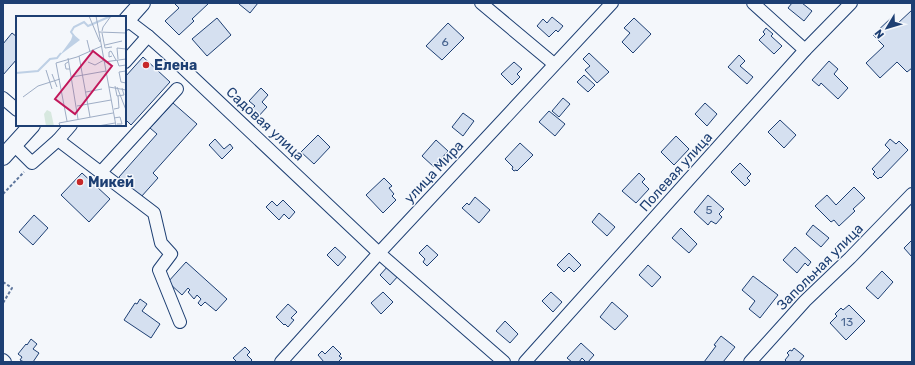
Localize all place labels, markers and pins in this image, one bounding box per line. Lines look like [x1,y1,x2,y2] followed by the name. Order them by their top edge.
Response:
[154,57,197,74] place label: Елена
[141,60,151,70] marker: Елена
[88,174,134,191] place label: Микей
[75,177,85,187] marker: Микей

